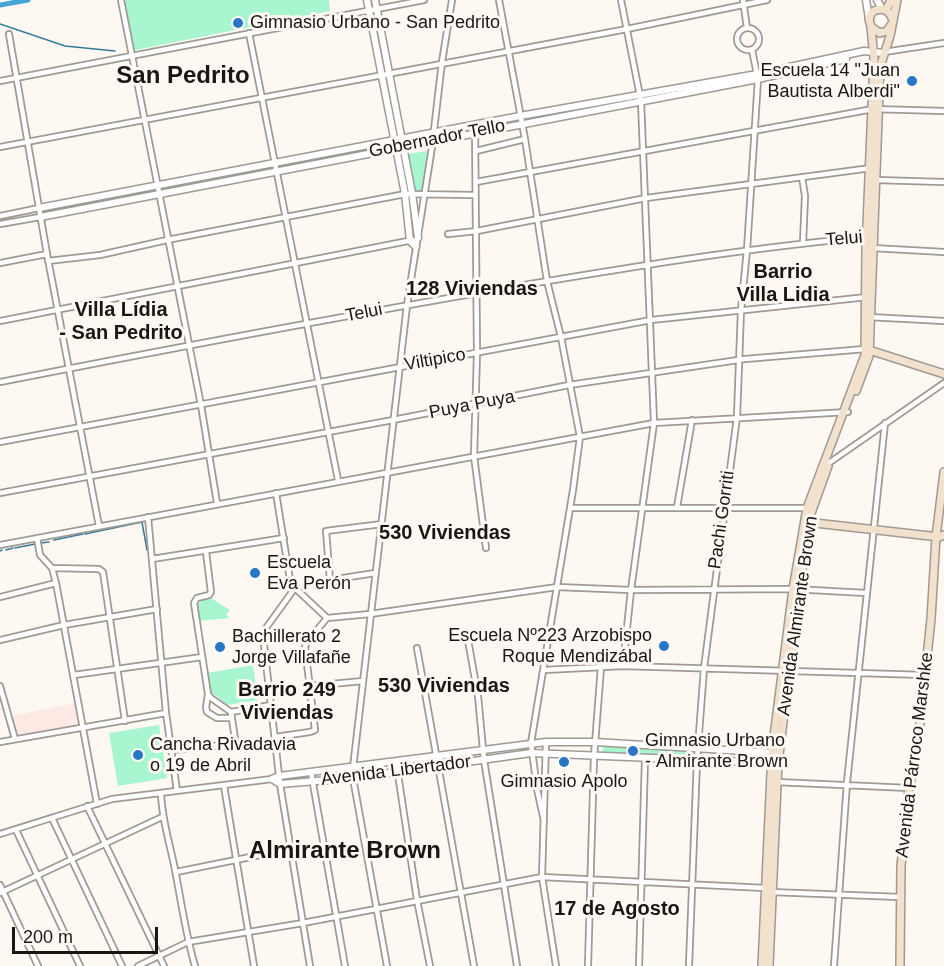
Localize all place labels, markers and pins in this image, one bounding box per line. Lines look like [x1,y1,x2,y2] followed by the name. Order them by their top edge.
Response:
[250,12,500,34] place label: Gimnasio Urbano - San Pedrito
[231,16,245,30] marker: Gimnasio Urbano - San Pedrito
[761,60,900,103] place label: Escuela 14 "Juan Bautista Alberdi"
[905,74,919,88] marker: Escuela 14 "Juan Bautista Alberdi"
[267,552,351,594] place label: Escuela Eva Perón
[248,566,262,580] marker: Escuela Eva Perón
[448,625,652,668] place label: Escuela Nº223 Arzobispo Roque Mendizábal
[232,626,351,668] place label: Bachillerato 2 Jorge Villafañe
[657,639,671,653] marker: Escuela Nº223 Arzobispo Roque Mendizábal
[213,640,227,654] marker: Bachillerato 2 Jorge Villafañe
[645,730,788,772] place label: Gimnasio Urbano - Almirante Brown
[150,734,296,777] place label: Cancha Rivadavia o 19 de Abril
[626,744,640,758] marker: Gimnasio Urbano - Almirante Brown
[131,748,145,762] marker: Cancha Rivadavia o 19 de Abril
[557,755,571,769] marker: Gimnasio Apolo
[500,771,628,793] place label: Gimnasio Apolo

